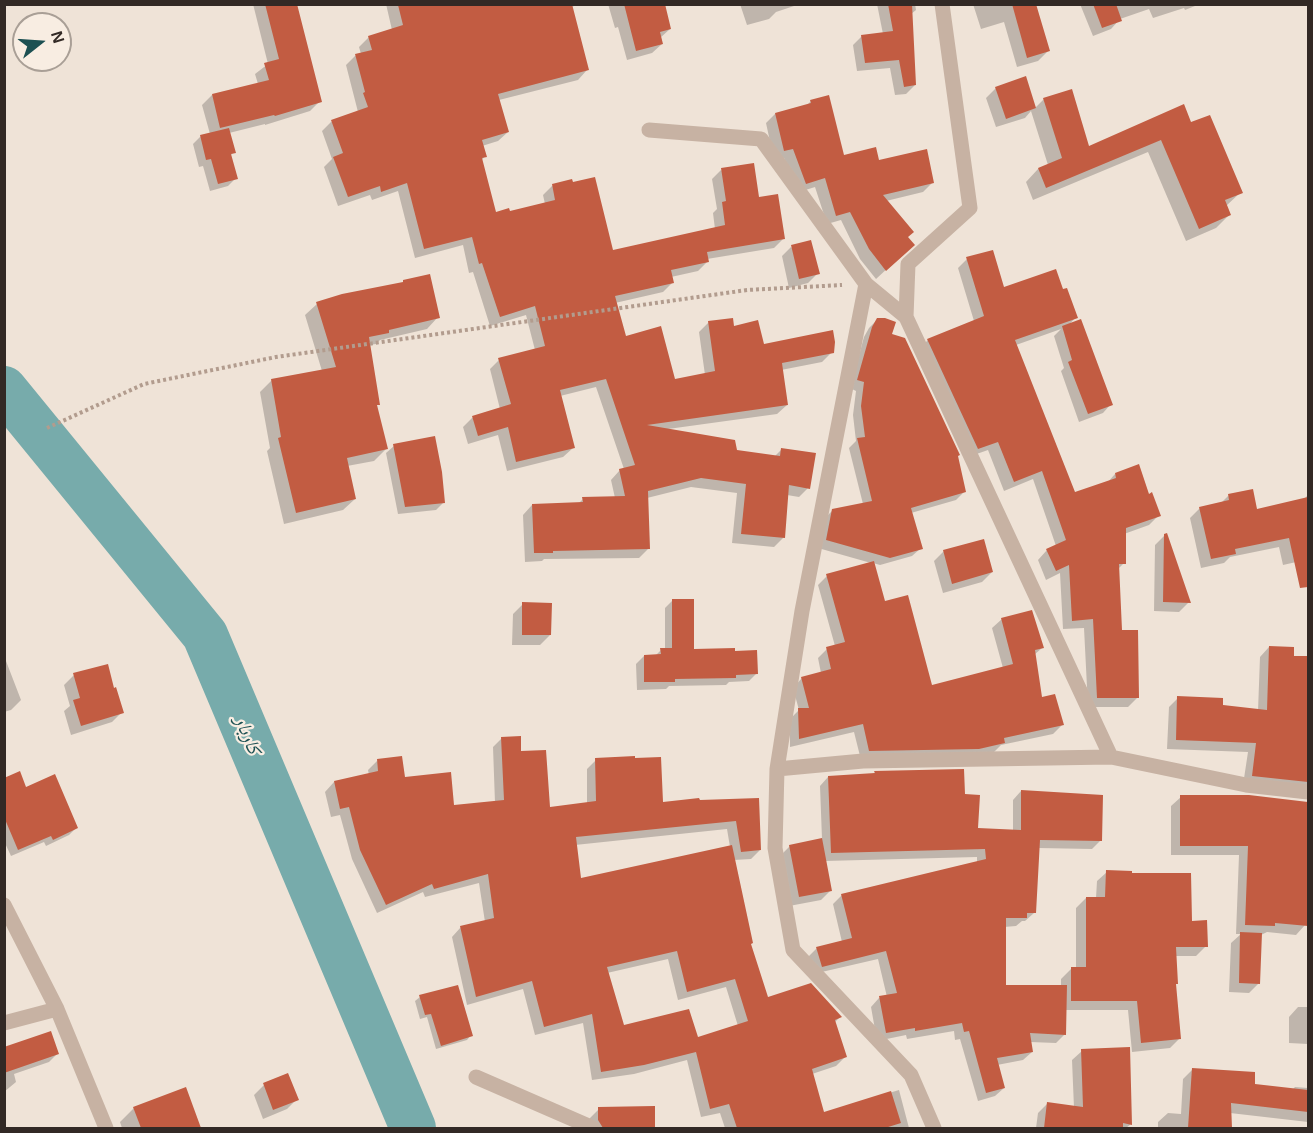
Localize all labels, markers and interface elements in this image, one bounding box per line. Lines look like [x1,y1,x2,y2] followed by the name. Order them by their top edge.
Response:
[12,12,72,72] north arrow
[48,29,68,45] text: N
[228,712,266,758] water label: کاربار

